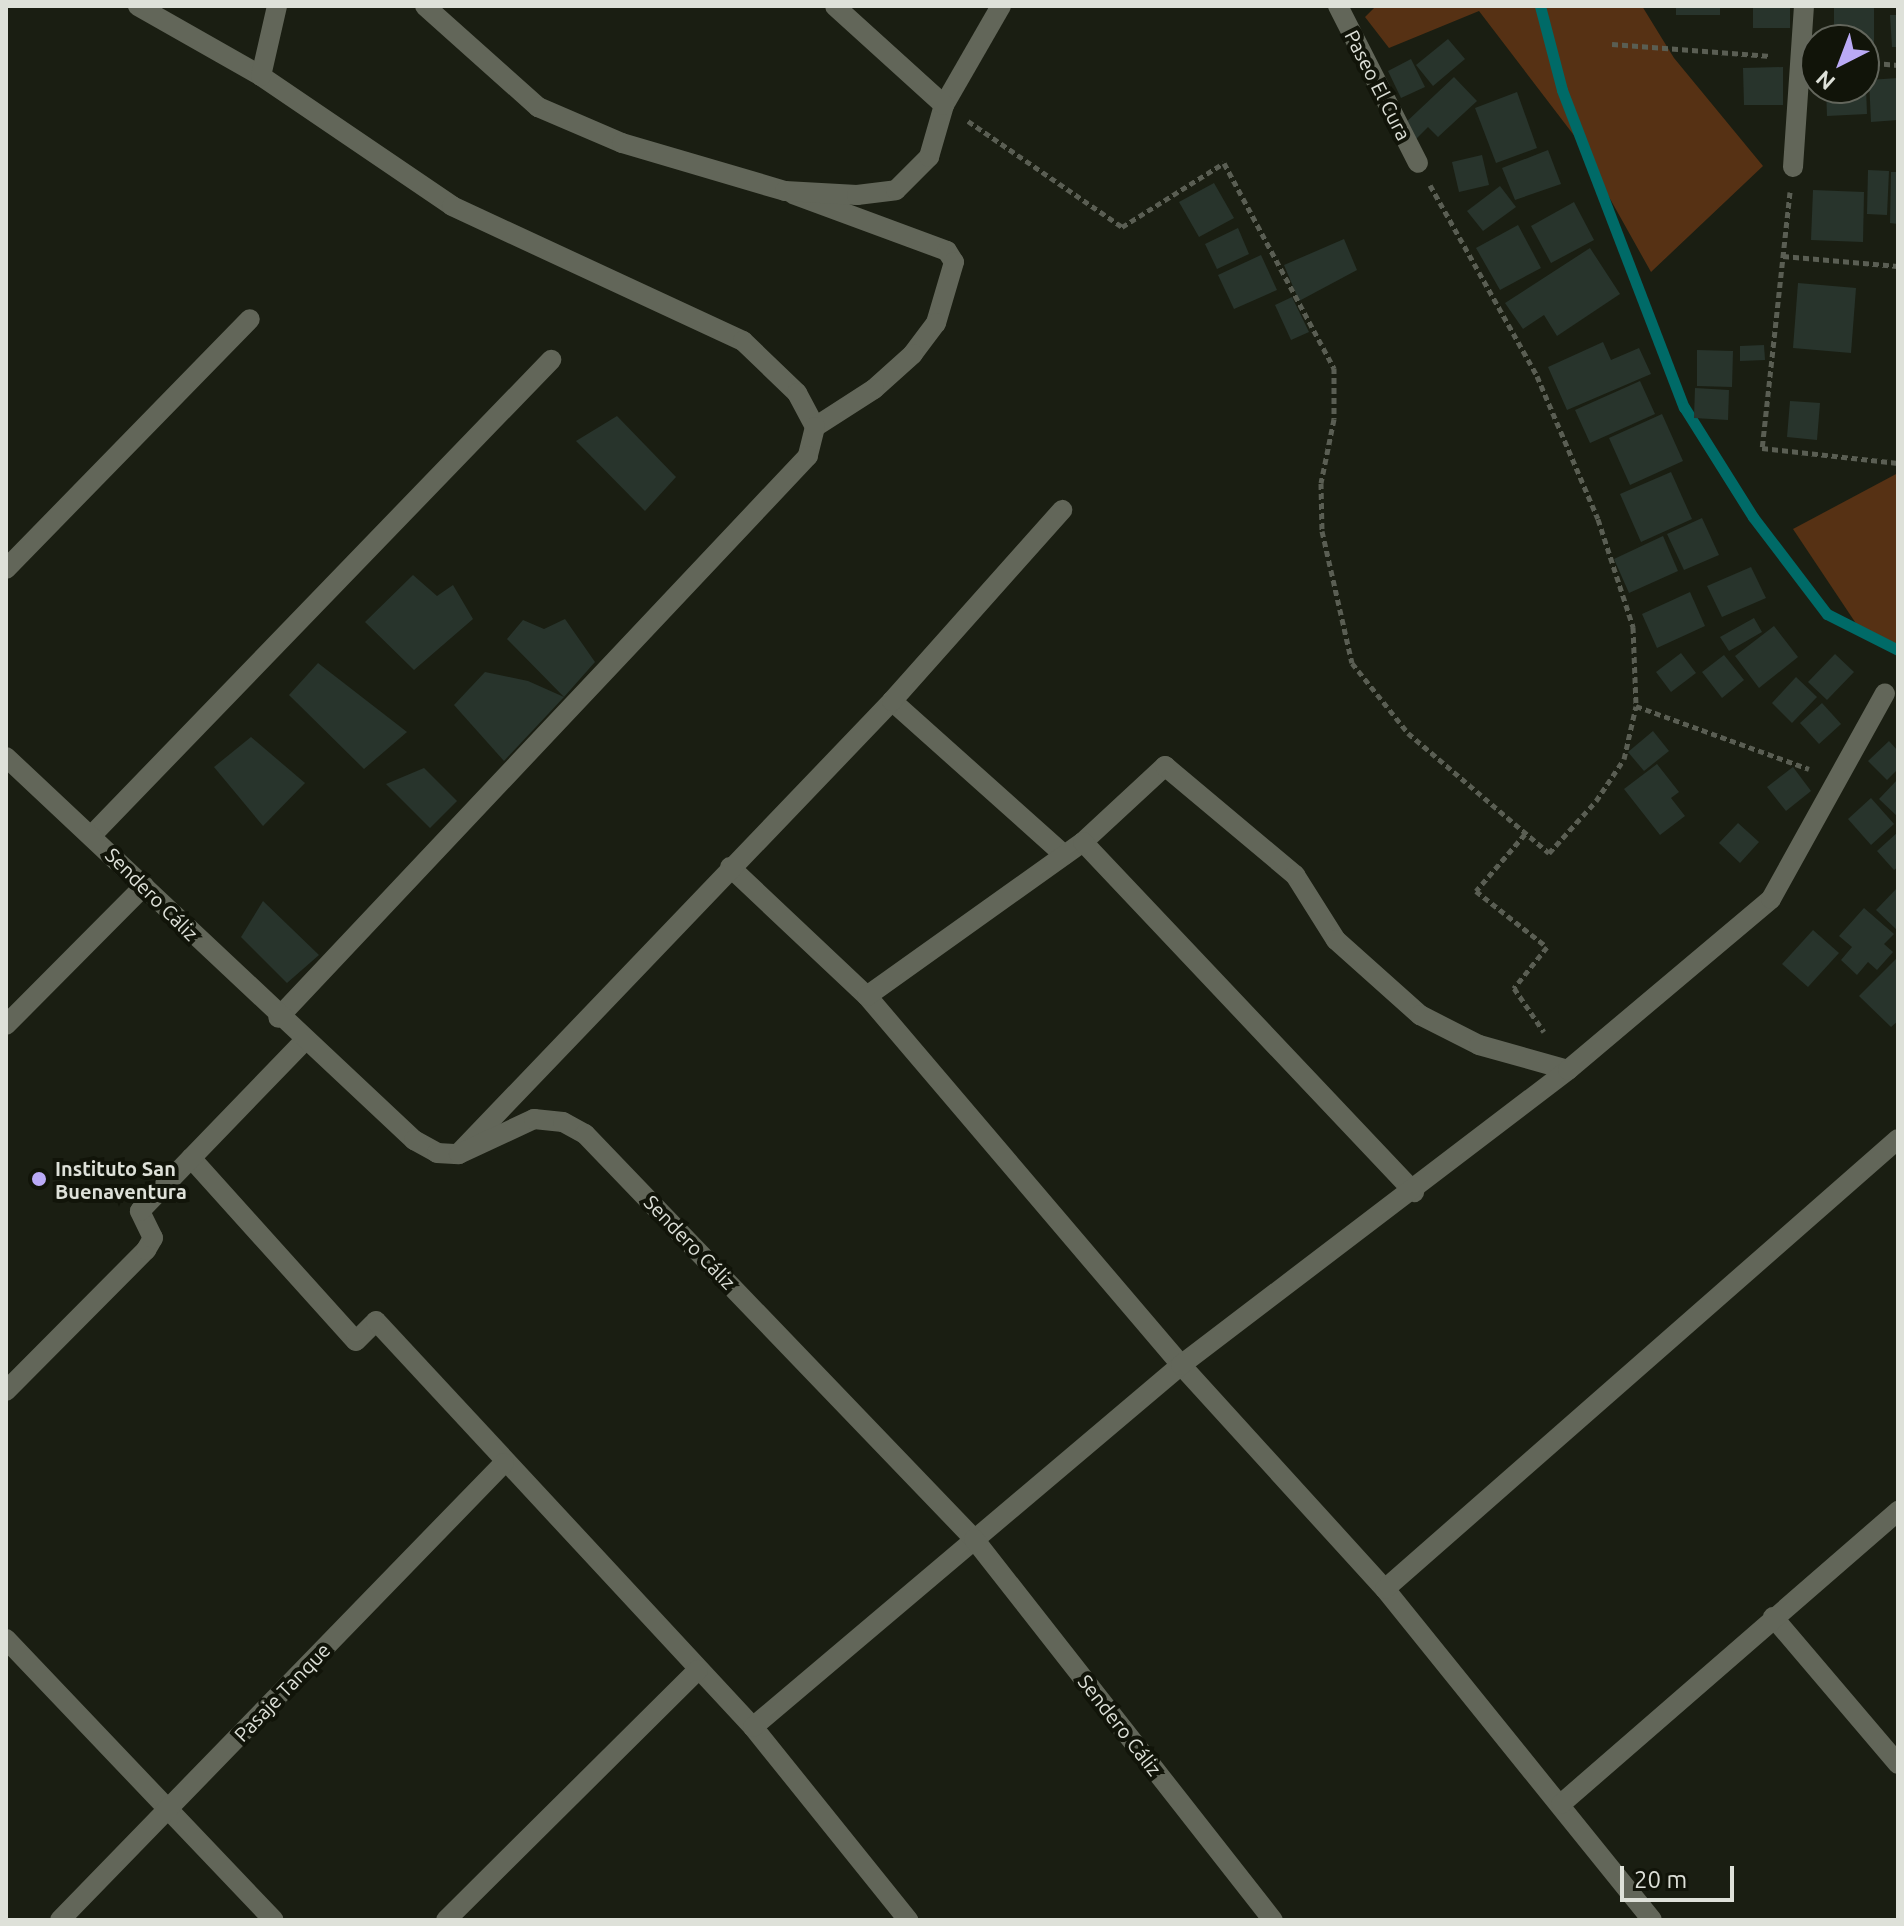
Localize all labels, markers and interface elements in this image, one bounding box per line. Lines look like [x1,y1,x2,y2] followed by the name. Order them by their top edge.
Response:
[1800,24,1880,104] north arrow
[1340,26,1416,144] street label: Paseo El Cura
[1810,66,1839,96] text: N
[101,843,203,945] street label: Sendero Cáliz
[55,1156,187,1203] place label: Instituto San Buenaventura
[30,1170,48,1188] marker: Instituto San Buenaventura
[639,1190,741,1294] street label: Sendero Cáliz
[229,1638,335,1746] street label: Pasaje Tanque
[1073,1670,1167,1780] street label: Sendero Cáliz
[1624,1850,1738,1900] scale bar
[1634,1866,1687,1893] text: 20 m

